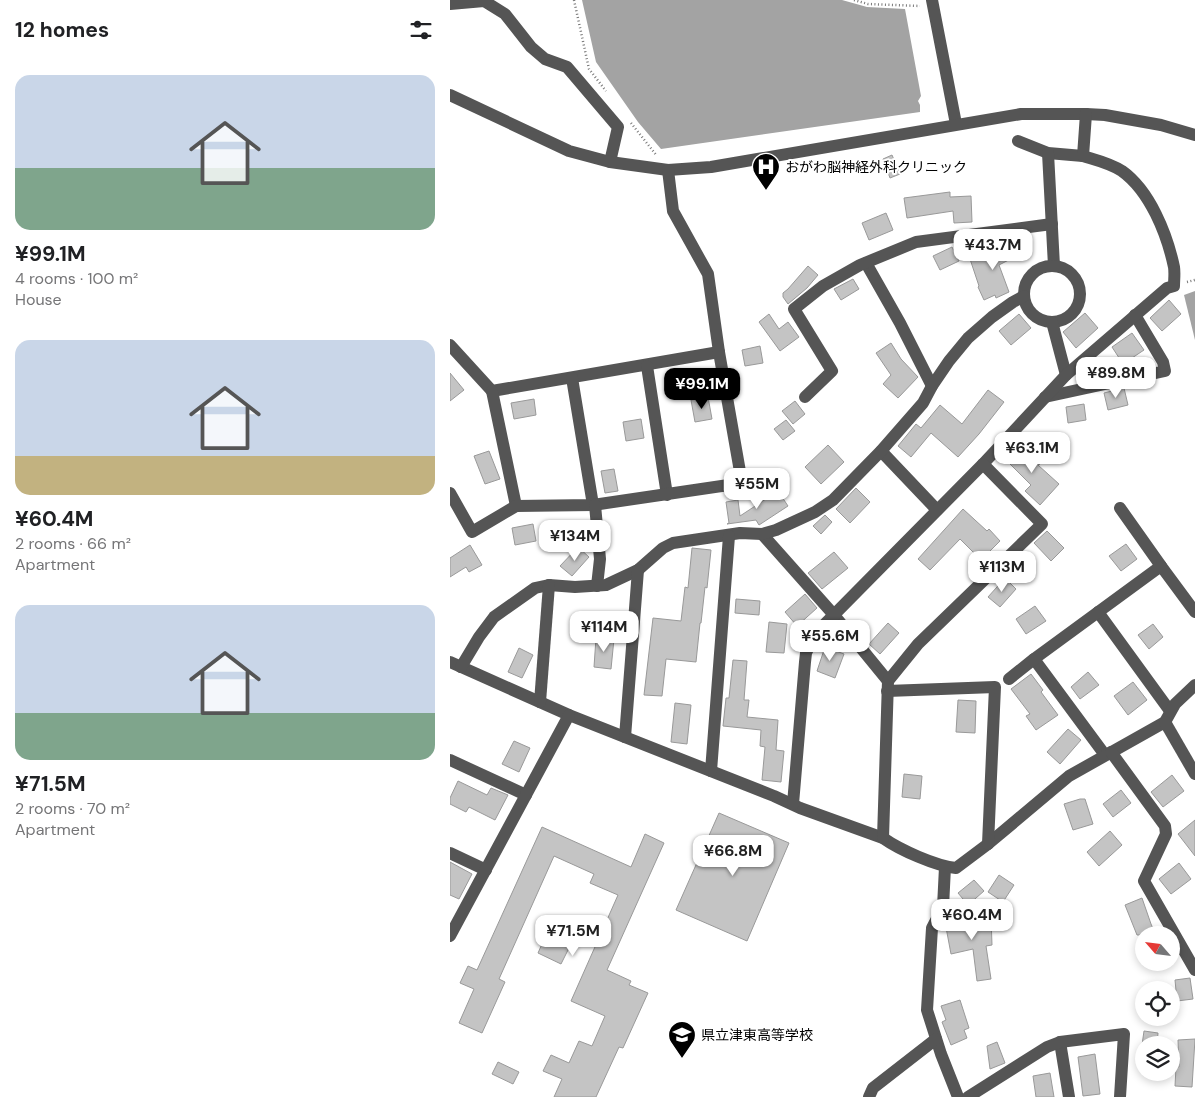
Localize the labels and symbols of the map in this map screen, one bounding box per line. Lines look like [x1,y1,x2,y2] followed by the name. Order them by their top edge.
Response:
[751,152,781,191] hospital icon: おがわ脳神経外科クリニック
[785,158,967,176] place label: おがわ脳神経外科クリニック
[952,228,1034,271] pin: ¥43.7M
[1075,356,1157,399] pin: ¥89.8M
[661,368,743,410] pin: ¥99.1M
[991,432,1073,474] pin: ¥63.1M
[727,468,787,510] pin: ¥55M
[540,520,610,562] pin: ¥134M
[967,550,1037,593] pin: ¥113M
[569,610,639,653] pin: ¥114M
[789,620,871,662] pin: ¥55.6M
[692,834,774,877] pin: ¥66.8M
[931,898,1013,941] pin: ¥60.4M
[532,914,614,957] pin: ¥71.5M
[1135,926,1180,971] north arrow
[667,1020,697,1059] school or university icon: 県立津東高等学校
[701,1026,813,1044] place label: 県立津東高等学校

